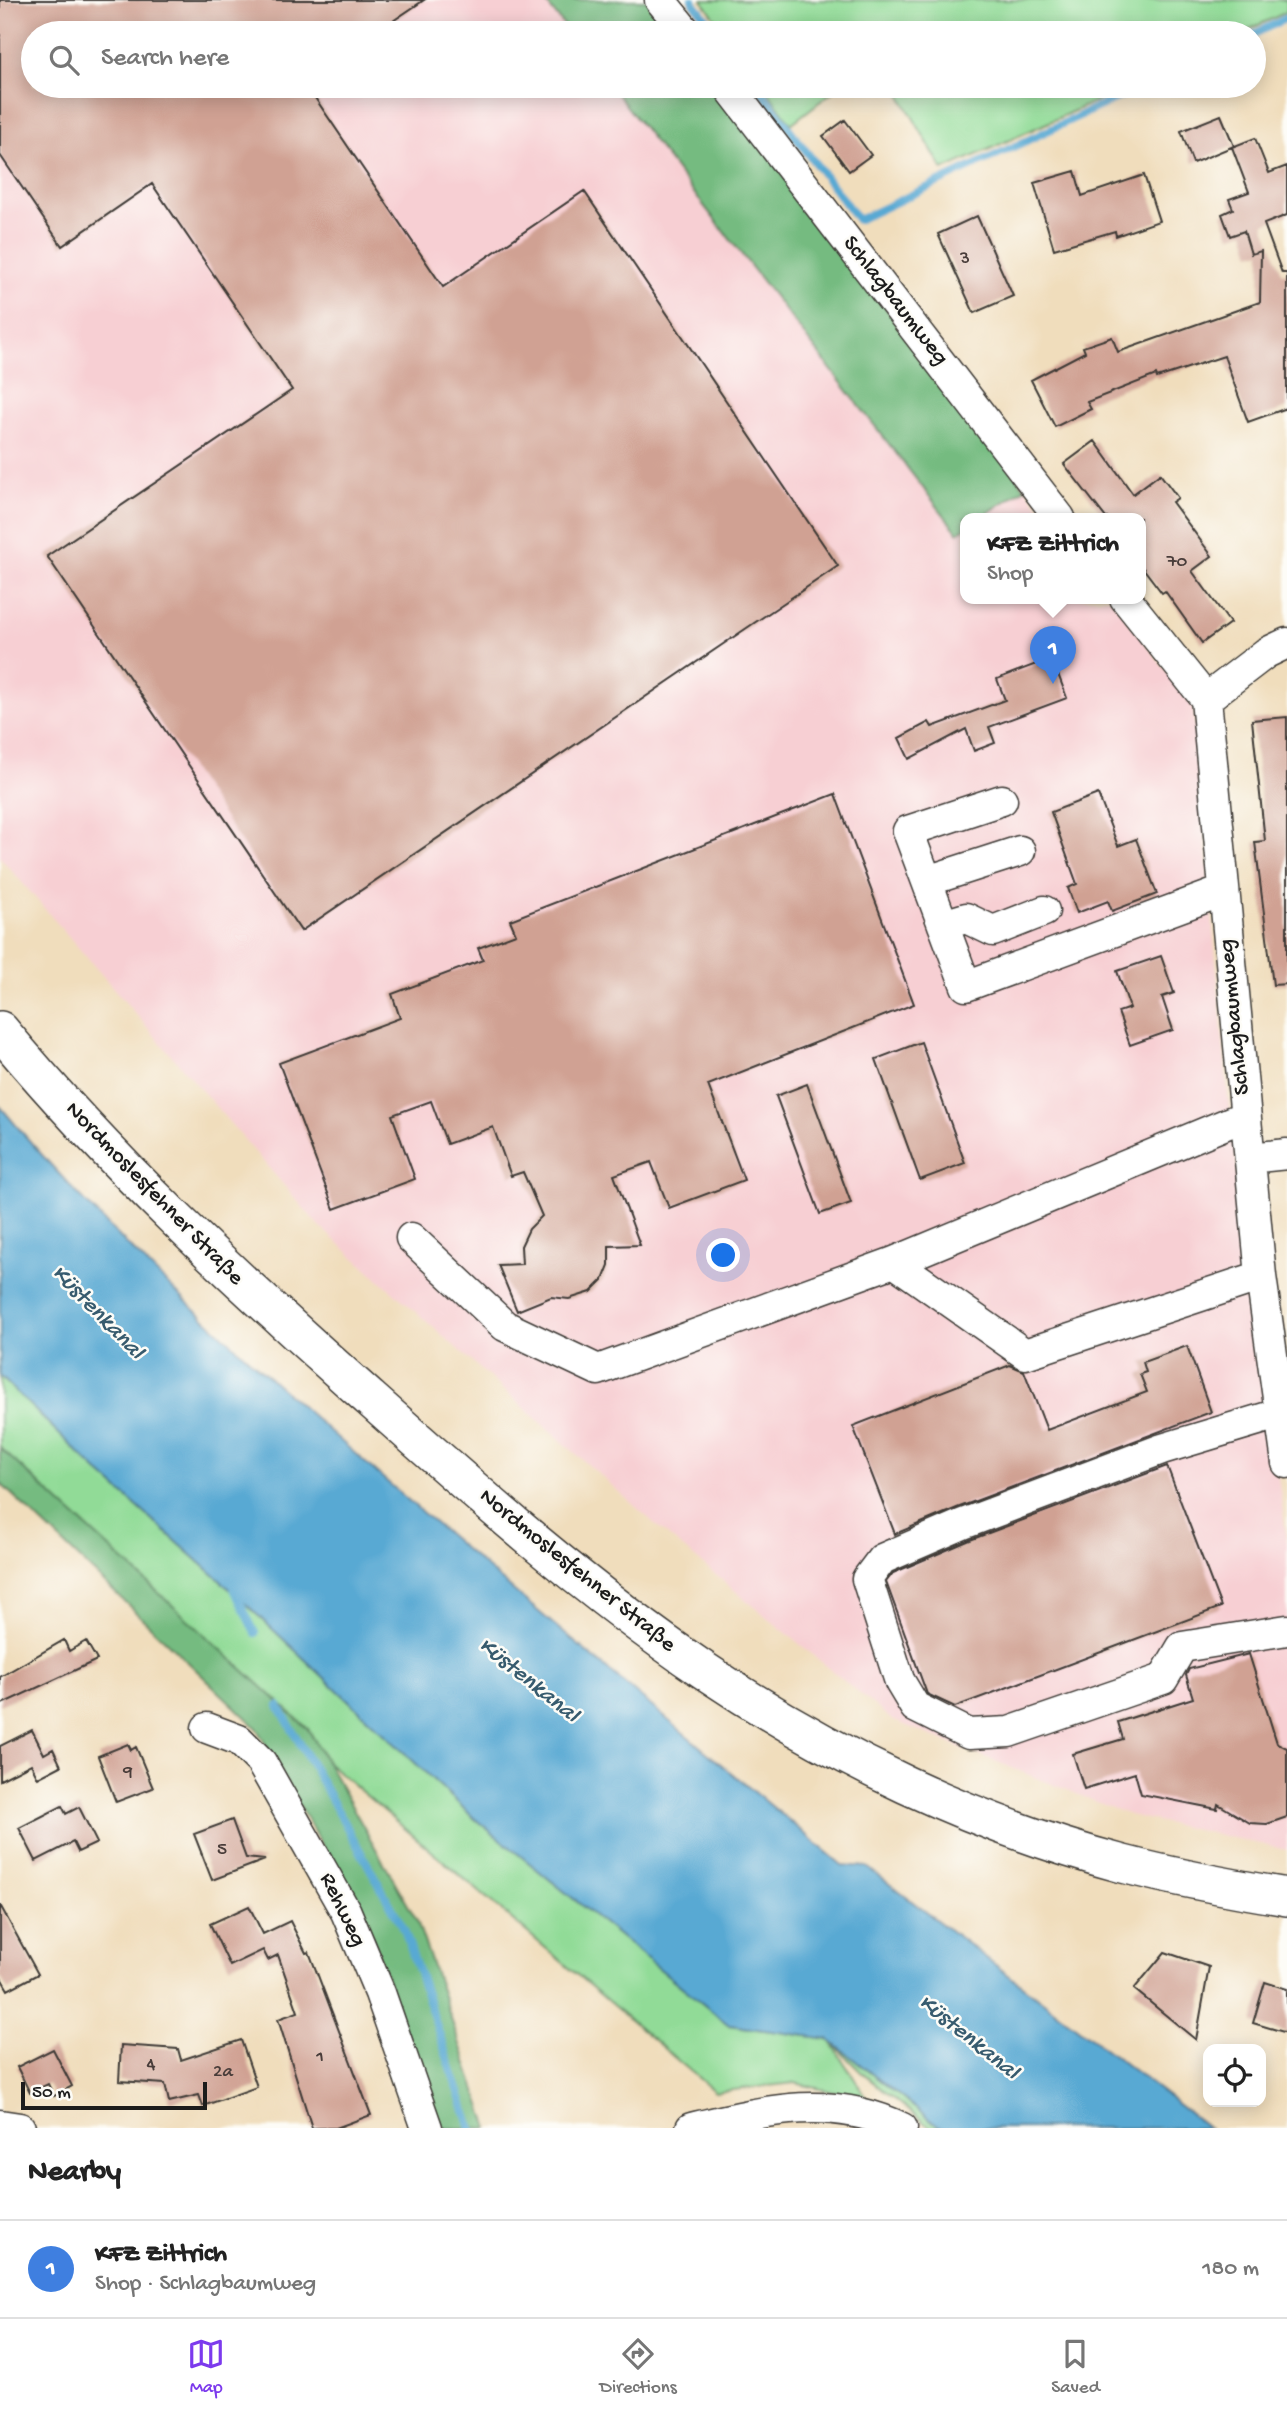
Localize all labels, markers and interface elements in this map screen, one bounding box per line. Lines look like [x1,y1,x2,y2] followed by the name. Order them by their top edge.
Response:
[21,21,1266,98] search box
[45,41,83,79] icon: search
[101,44,229,75] text: Search here
[836,231,954,371] street label: Schlagbaumweg
[959,248,970,271] house number: 3
[960,513,1146,604] popup
[987,530,1119,561] text: KFZ Zittrich
[1166,551,1188,574] house number: 70
[987,561,1033,588] text: Shop
[1030,626,1076,684] pin: 1
[1213,938,1257,1096] street label: Schlagbaumweg
[59,1096,250,1292] street label: Nordmoslesfehner Straße
[706,1238,740,1272] your location
[45,1259,151,1368] water label: Küstenkanal
[473,1483,682,1659] street label: Nordmoslesfehner Straße
[472,1632,585,1731] water label: Küstenkanal
[122,1761,133,1784] house number: 9
[217,1839,227,1862] house number: 5
[313,1869,371,1951] street label: Rehweg
[912,1989,1025,2088] water label: Küstenkanal
[1203,2044,1266,2107] map controls
[1203,2044,1266,2107] button: locate
[315,2046,324,2069] house number: 1
[147,2054,156,2077] house number: 4
[213,2061,234,2084] house number: 2a
[21,2079,206,2111] scale bar
[32,2082,71,2105] text: 50 m
[28,2156,121,2191] text: Nearby
[95,2240,227,2271] text: KFZ Zittrich
[46,2256,56,2283] text: 1
[1202,2256,1259,2283] text: 180 m
[95,2271,316,2298] text: Shop · Schlagbaumweg
[187,2335,225,2400] tab: Map
[600,2335,677,2400] tab: Directions
[1051,2335,1100,2400] tab: Saved

